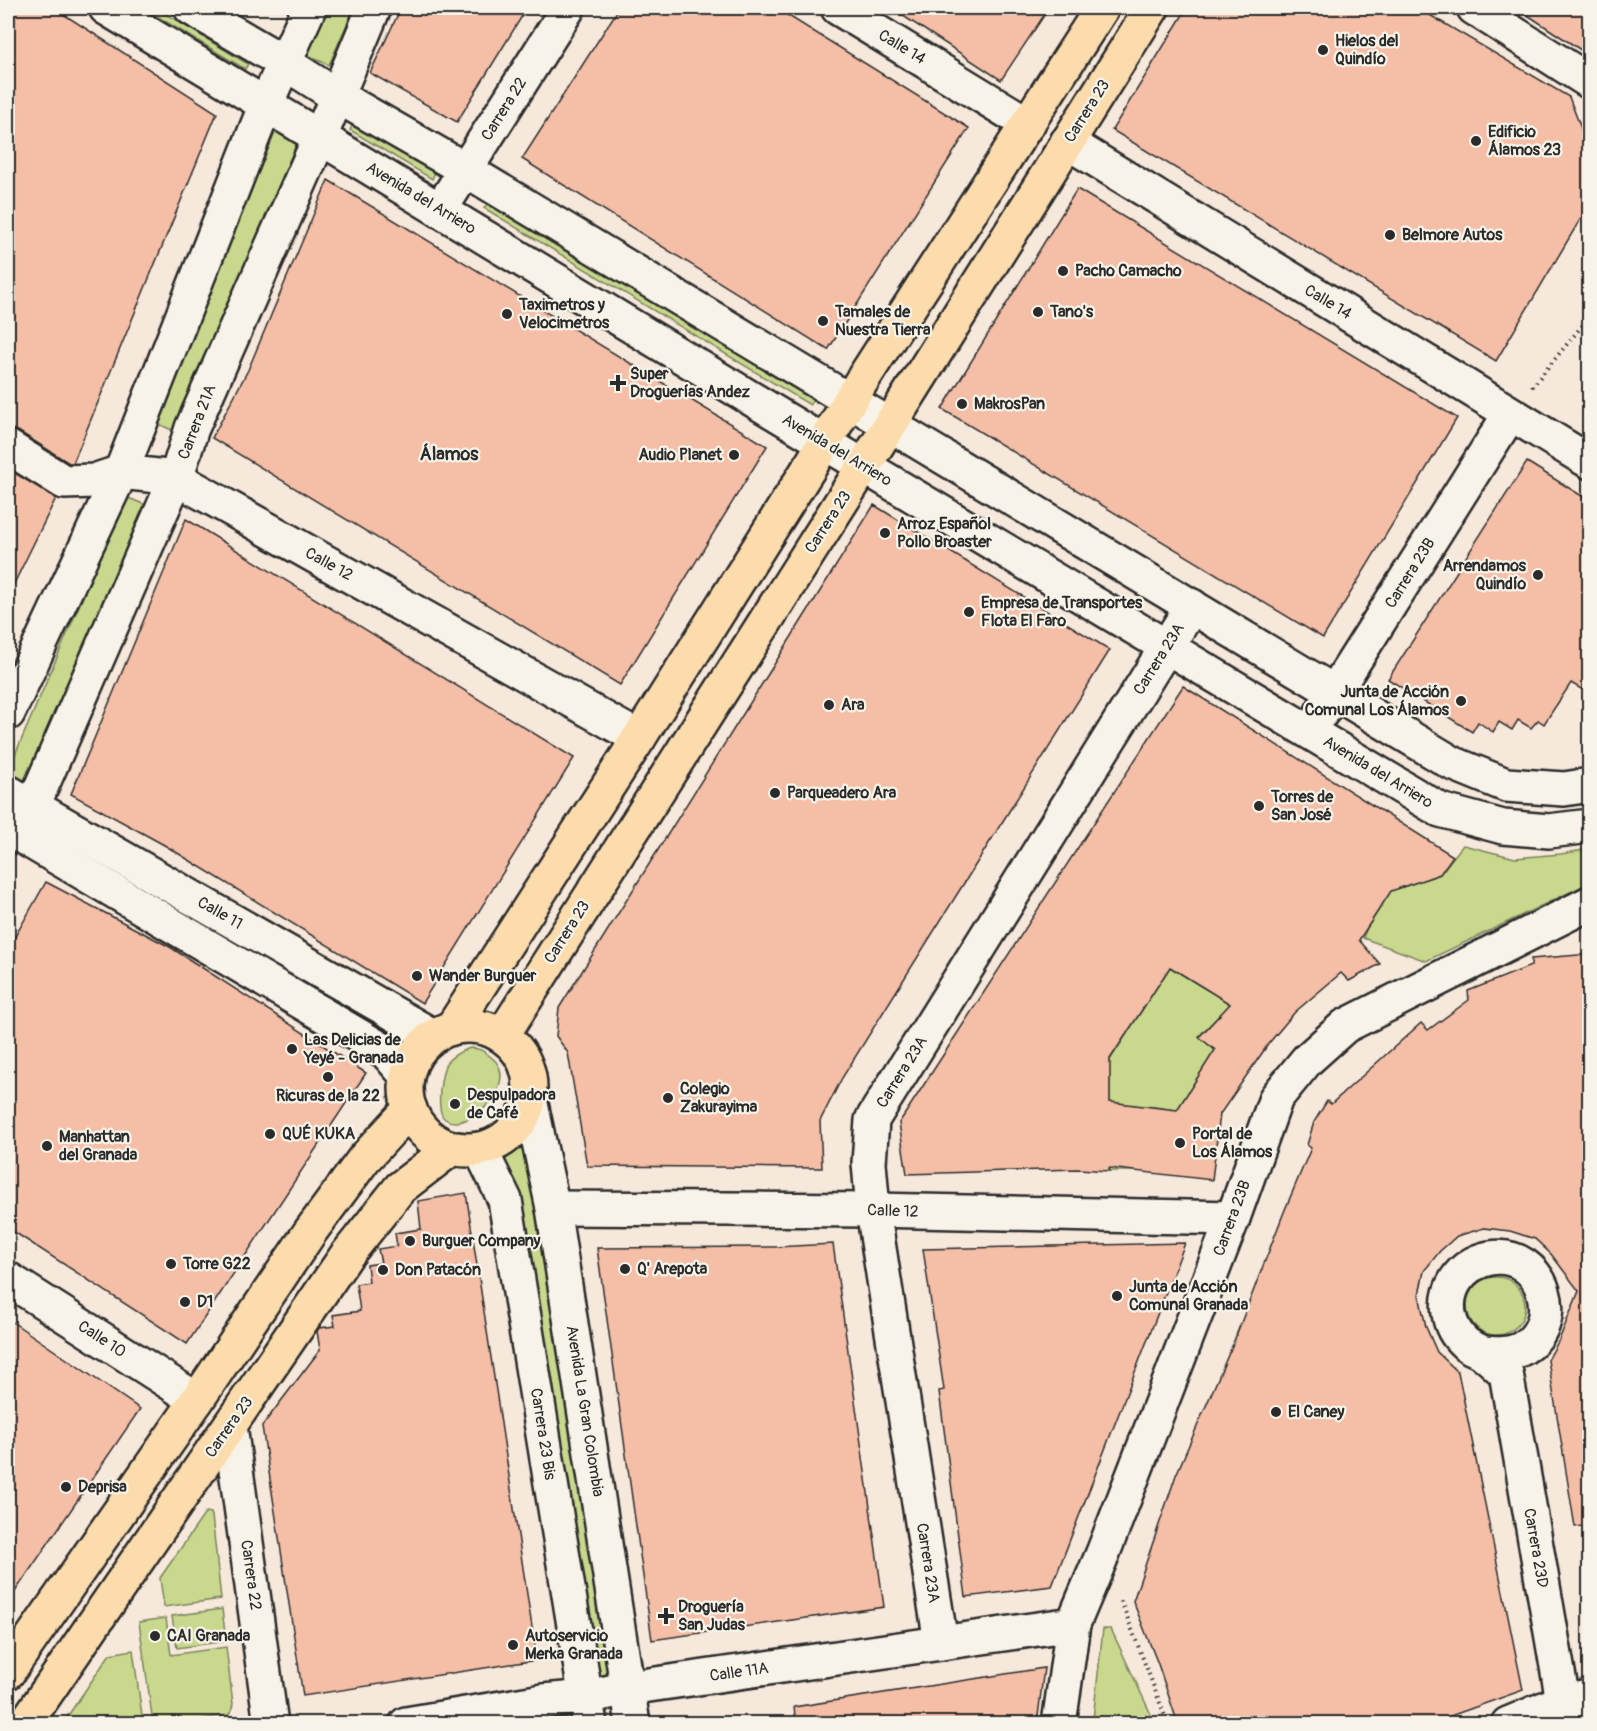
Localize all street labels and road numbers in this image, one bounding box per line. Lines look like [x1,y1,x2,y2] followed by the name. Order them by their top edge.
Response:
[875,25,929,69] street label: Calle 14
[477,74,531,144] street label: Carrera 22
[1060,76,1114,146] street label: Carrera 23
[362,157,480,239] street label: Avenida del Arriero
[1301,280,1355,324] street label: Calle 14
[174,382,220,462] street label: Carrera 21A
[778,409,896,491] street label: Avenida del Arriero
[800,487,856,557] street label: Carrera 23
[1380,534,1440,612] street label: Carrera 23B
[302,543,356,585] street label: Calle 12
[1129,619,1189,699] street label: Carrera 23A
[1319,731,1437,813] street label: Avenida del Arriero
[194,892,246,934] street label: Calle 11
[540,897,594,967] street label: Carrera 23
[872,1032,932,1112] street label: Carrera 23A
[1209,1177,1255,1259] street label: Carrera 23B
[867,1200,919,1222] street label: Calle 12
[74,1316,130,1362] street label: Calle 10
[562,1324,608,1498] street label: Avenida La Gran Colombia
[526,1387,560,1481] street label: Carrera 23 Bis
[201,1392,257,1462] street label: Carrera 23
[1519,1507,1553,1589] street label: Carrera 23D
[912,1522,944,1604] street label: Carrera 23A
[236,1539,266,1612] street label: Carrera 22
[708,1658,770,1686] street label: Calle 11A

